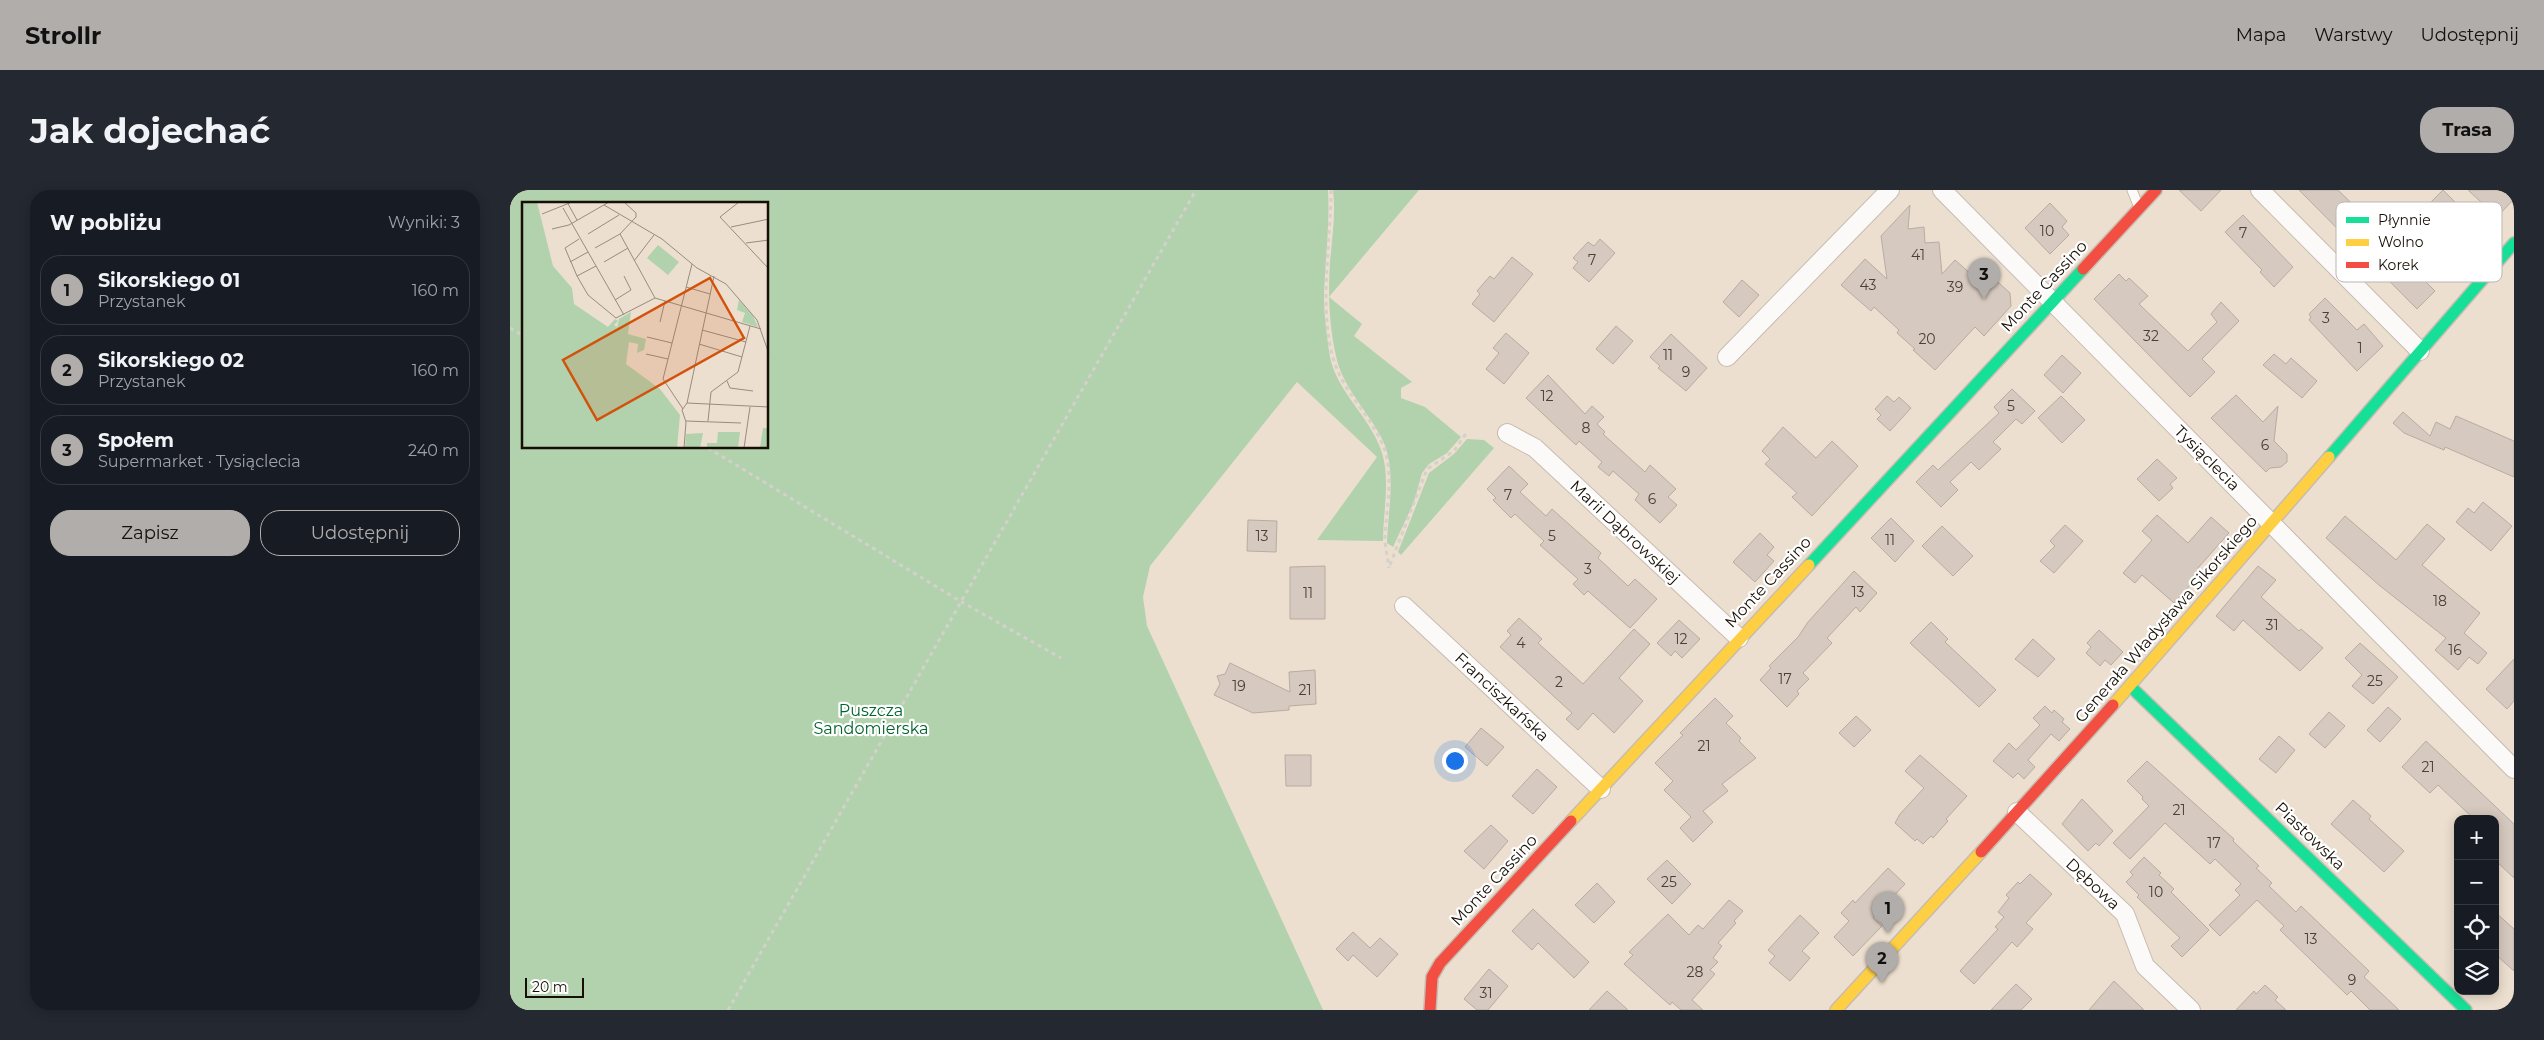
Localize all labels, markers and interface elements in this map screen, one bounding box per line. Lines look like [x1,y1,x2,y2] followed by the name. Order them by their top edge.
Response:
[25,21,101,50] text: Strollr
[2236,24,2286,46] text: Mapa
[2314,24,2392,46] text: Warstwy
[2420,24,2519,46] text: Udostępnij
[2420,107,2514,153] button: Trasa
[30,109,270,152] text: Jak dojechać
[522,202,769,449] inset map
[2336,202,2502,282] legend
[50,210,162,235] text: W pobliżu
[2378,211,2431,229] text: Płynnie
[388,213,460,232] text: Wyniki: 3
[2040,222,2054,240] house number: 10
[2239,224,2247,242] house number: 7
[2378,233,2424,251] text: Wolno
[1997,237,2091,335] street label: Monte Cassino
[1911,246,1925,264] house number: 41
[1588,251,1596,269] house number: 7
[2378,256,2419,274] text: Korek
[1968,258,2000,299] pin: 3
[98,269,240,292] text: Sikorskiego 01
[1860,276,1877,294] house number: 43
[1947,278,1963,296] house number: 39
[64,281,70,300] text: 1
[412,281,459,300] text: 160 m
[98,292,186,311] text: Przystanek
[2322,309,2330,327] house number: 3
[2143,327,2159,345] house number: 32
[1918,330,1936,348] house number: 20
[2357,339,2363,357] house number: 1
[1663,346,1673,364] house number: 11
[98,349,244,372] text: Sikorskiego 02
[62,361,72,380] text: 2
[412,361,459,380] text: 160 m
[1682,363,1690,381] house number: 9
[98,372,186,391] text: Przystanek
[1540,387,1554,405] house number: 12
[2007,397,2015,415] house number: 5
[1582,419,1591,437] house number: 8
[2170,421,2244,495] street label: Tysiąclecia
[98,429,174,452] text: Społem
[2261,436,2270,454] house number: 6
[62,441,72,460] text: 3
[408,441,459,460] text: 240 m
[98,452,301,471] text: Supermarket · Tysiąclecia
[1566,476,1684,588] street label: Marii Dąbrowskiej
[1504,486,1512,504] house number: 7
[1648,490,1657,508] house number: 6
[50,510,250,556] button: Zapisz
[260,510,460,556] button: Udostępnij
[2071,512,2261,726] street label: Generała Władysława Sikorskiego
[1256,527,1269,545] house number: 13
[1548,527,1556,545] house number: 5
[1885,531,1895,549] house number: 11
[1721,533,1815,631] street label: Monte Cassino
[1584,560,1592,578] house number: 3
[1852,583,1865,601] house number: 13
[1303,584,1313,602] house number: 11
[2433,592,2447,610] house number: 18
[2266,616,2278,634] house number: 31
[1674,630,1688,648] house number: 12
[1516,634,1526,652] house number: 4
[2448,641,2462,659] house number: 16
[1451,649,1553,745] street label: Franciszkańska
[1778,670,1792,688] house number: 17
[2367,672,2383,690] house number: 25
[1555,673,1563,691] house number: 2
[1232,677,1246,695] house number: 19
[1298,681,1312,699] house number: 21
[814,701,928,738] park label: Puszcza Sandomierska
[1697,737,1711,755] house number: 21
[1442,748,1468,774] your location
[2421,758,2435,776] house number: 21
[2271,798,2349,874] street label: Piastowska
[2172,801,2186,819] house number: 21
[2454,815,2499,995] map controls
[2454,815,2499,860] button: +
[1447,831,1541,929] street label: Monte Cassino
[2207,834,2221,852] house number: 17
[2062,854,2124,914] street label: Dębowa
[2454,860,2499,905] button: −
[1661,873,1677,891] house number: 25
[2149,883,2163,901] house number: 10
[1872,892,1904,933] pin: 1
[2454,905,2499,950] button: locate
[2305,930,2318,948] house number: 13
[1866,942,1898,983] pin: 2
[2454,950,2499,995] button: layers
[1687,963,1704,981] house number: 28
[2348,971,2356,989] house number: 9
[525,975,584,998] scale bar
[532,978,568,996] text: 20 m
[1480,984,1492,1002] house number: 31

